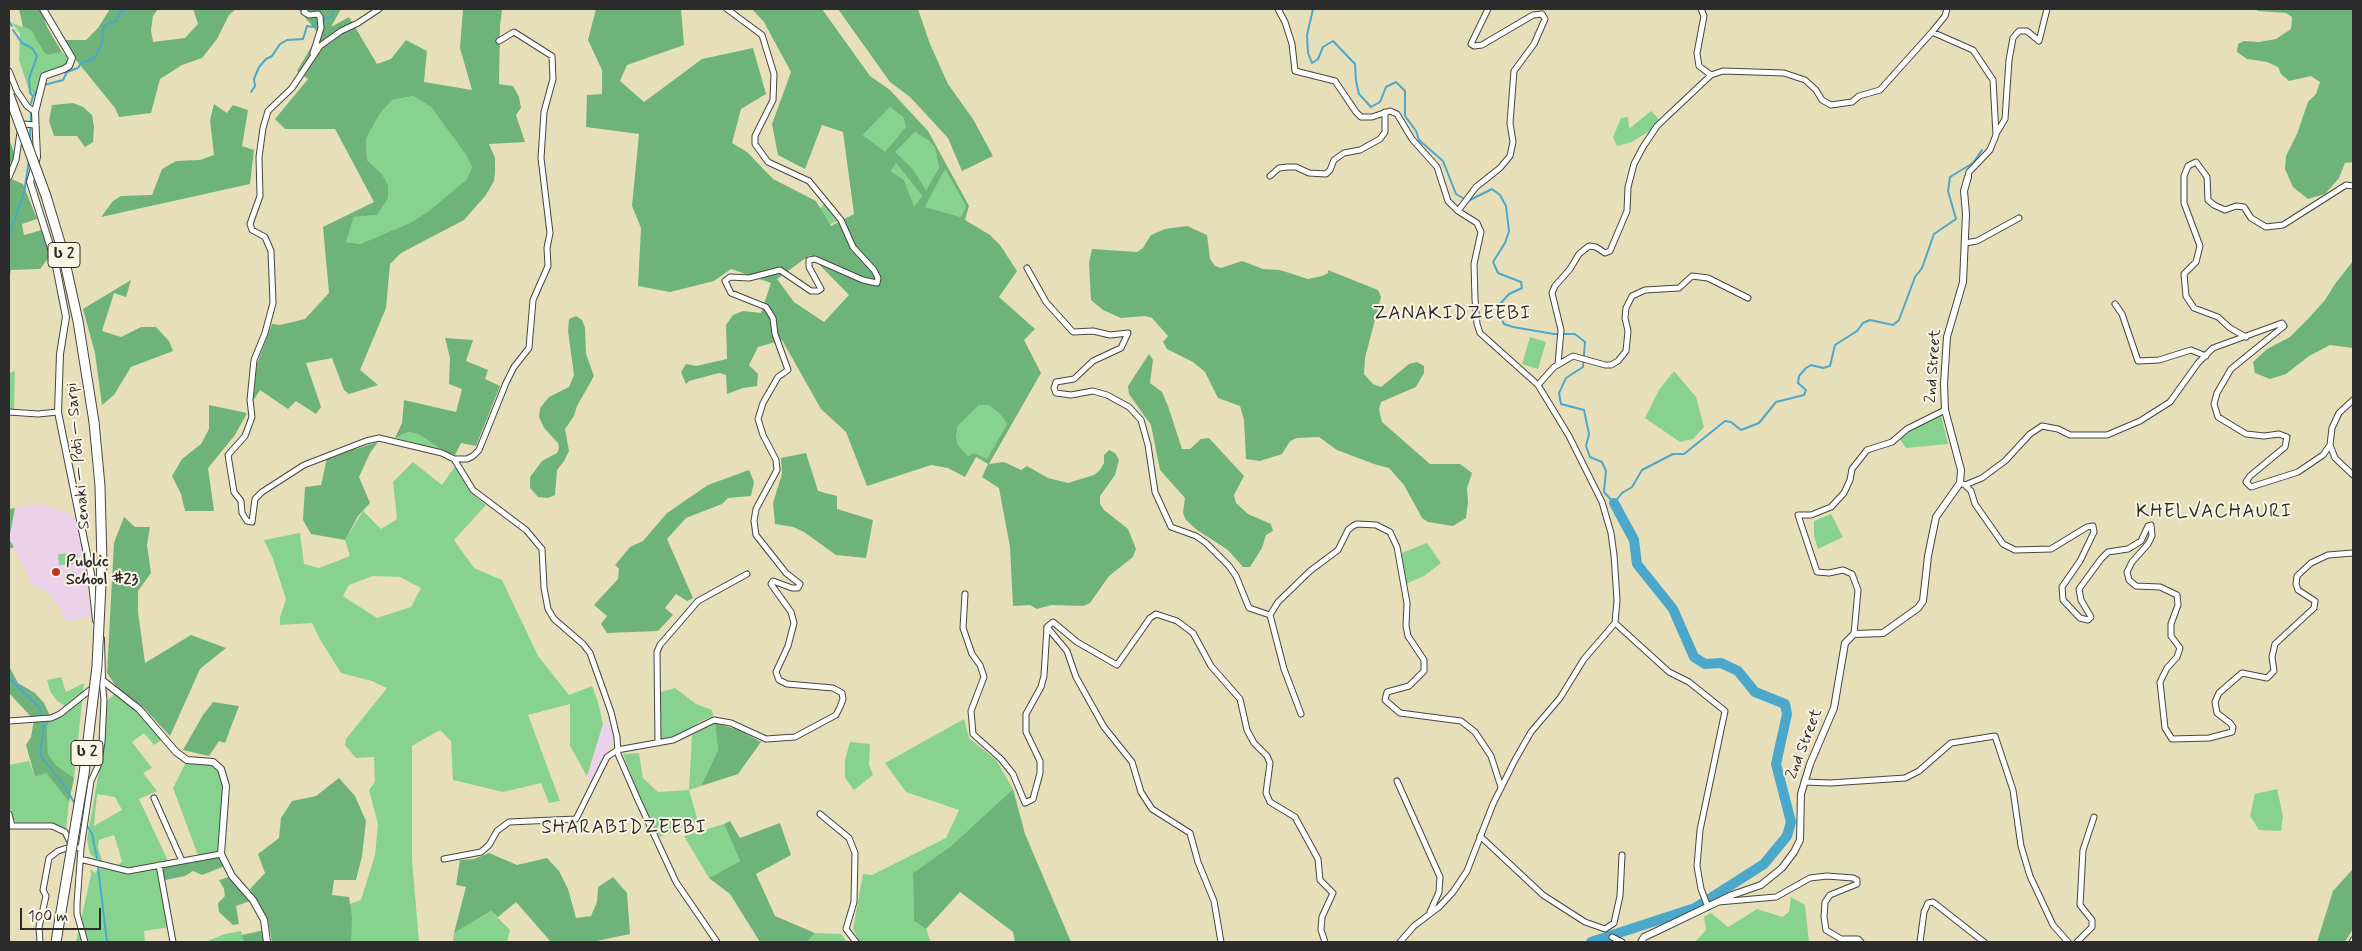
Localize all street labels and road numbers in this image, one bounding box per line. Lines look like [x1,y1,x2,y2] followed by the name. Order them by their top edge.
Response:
[48,242,80,268] road number: ს 2
[1922,328,1946,404] street label: 2nd Street
[63,382,95,530] street label: Senaki — Poti — Sarpi
[1783,706,1827,782] street label: 2nd Street
[71,740,103,766] road number: ს 2

